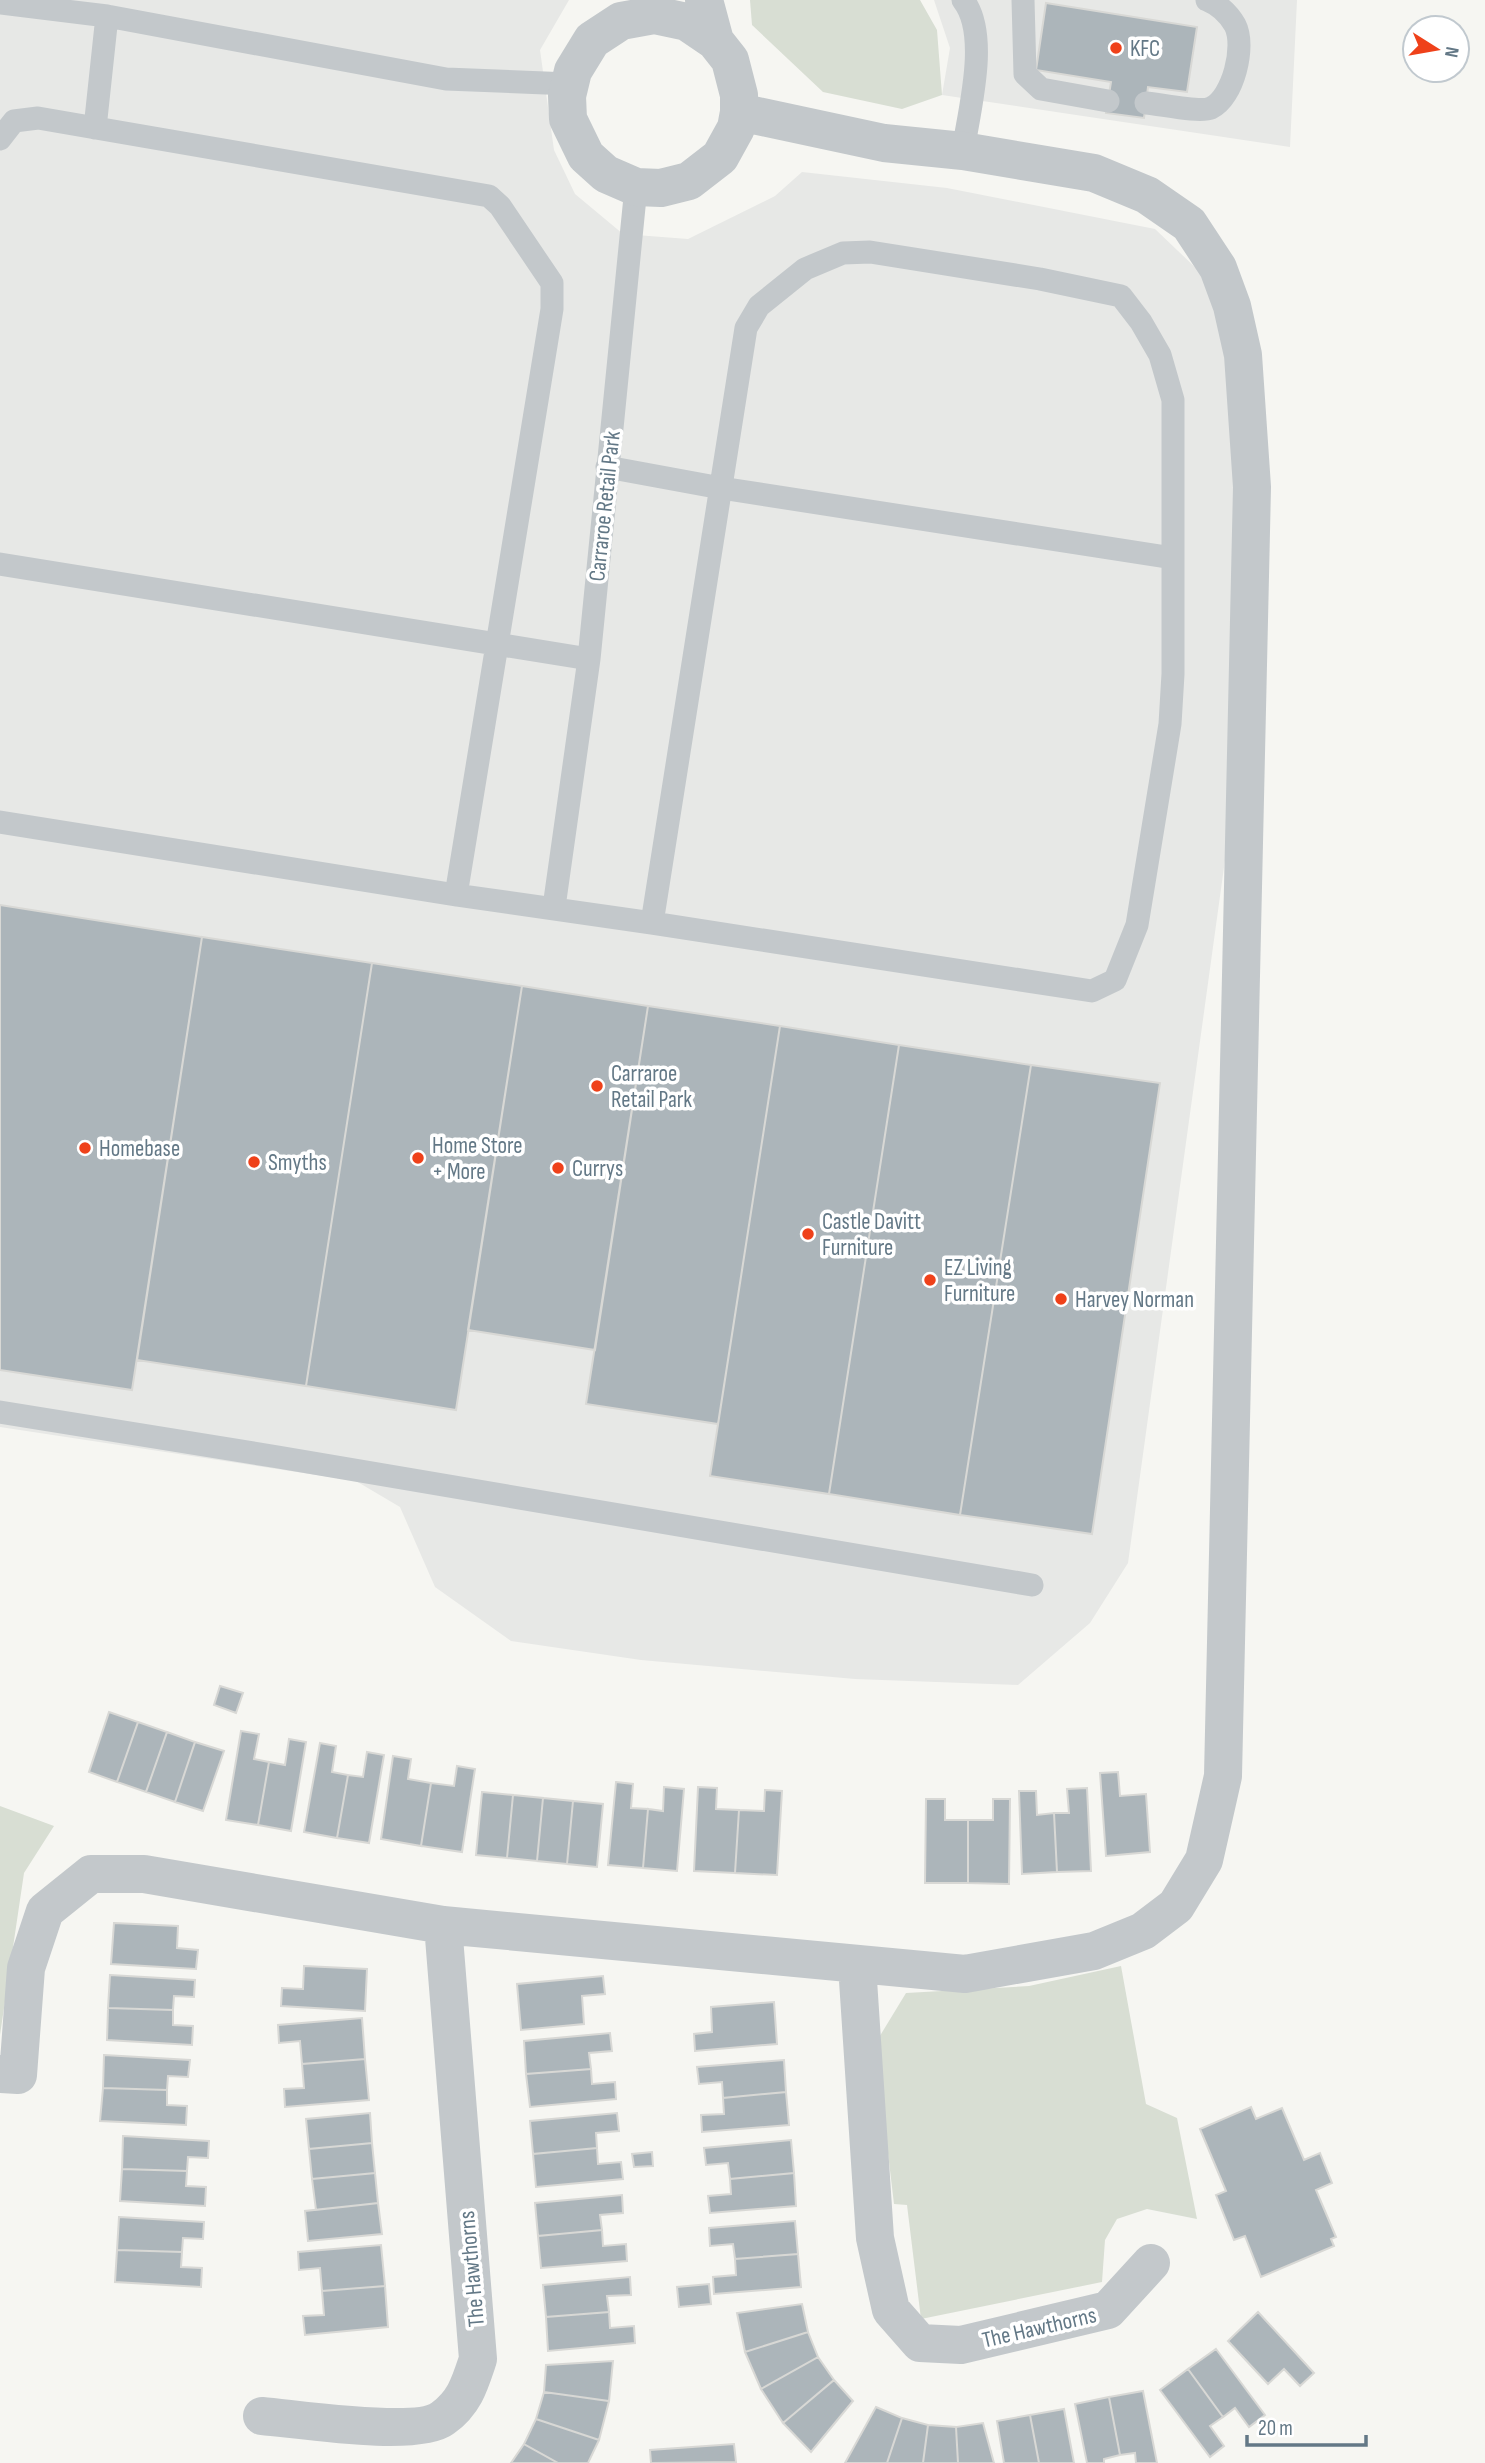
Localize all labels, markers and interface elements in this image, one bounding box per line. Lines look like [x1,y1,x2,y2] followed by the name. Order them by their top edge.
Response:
[1401,14,1471,84] north arrow
[1130,35,1160,63] place label: KFC
[1108,40,1124,56] marker: KFC
[1439,45,1463,59] text: N
[583,429,627,583] street label: Carraroe Retail Park
[611,1060,692,1114] place label: Carraroe Retail Park
[589,1078,605,1094] marker: Carraroe Retail Park
[432,1132,523,1186] place label: Home Store + More
[99,1135,180,1163] place label: Homebase
[77,1140,93,1156] marker: Homebase
[268,1149,327,1177] place label: Smyths
[410,1150,426,1166] marker: Home Store + More
[246,1154,262,1170] marker: Smyths
[572,1155,623,1183] place label: Currys
[550,1160,566,1176] marker: Currys
[822,1208,921,1262] place label: Castle Davitt Furniture
[800,1226,816,1242] marker: Castle Davitt Furniture
[944,1254,1015,1308] place label: EZ Living Furniture
[922,1272,938,1288] marker: EZ Living Furniture
[1075,1286,1194,1314] place label: Harvey Norman
[1053,1291,1069,1307] marker: Harvey Norman
[453,2210,491,2328] street label: The Hawthorns
[979,2301,1099,2355] street label: The Hawthorns
[1247,2404,1366,2448] scale bar
[1258,2416,1293,2441] text: 20 m

